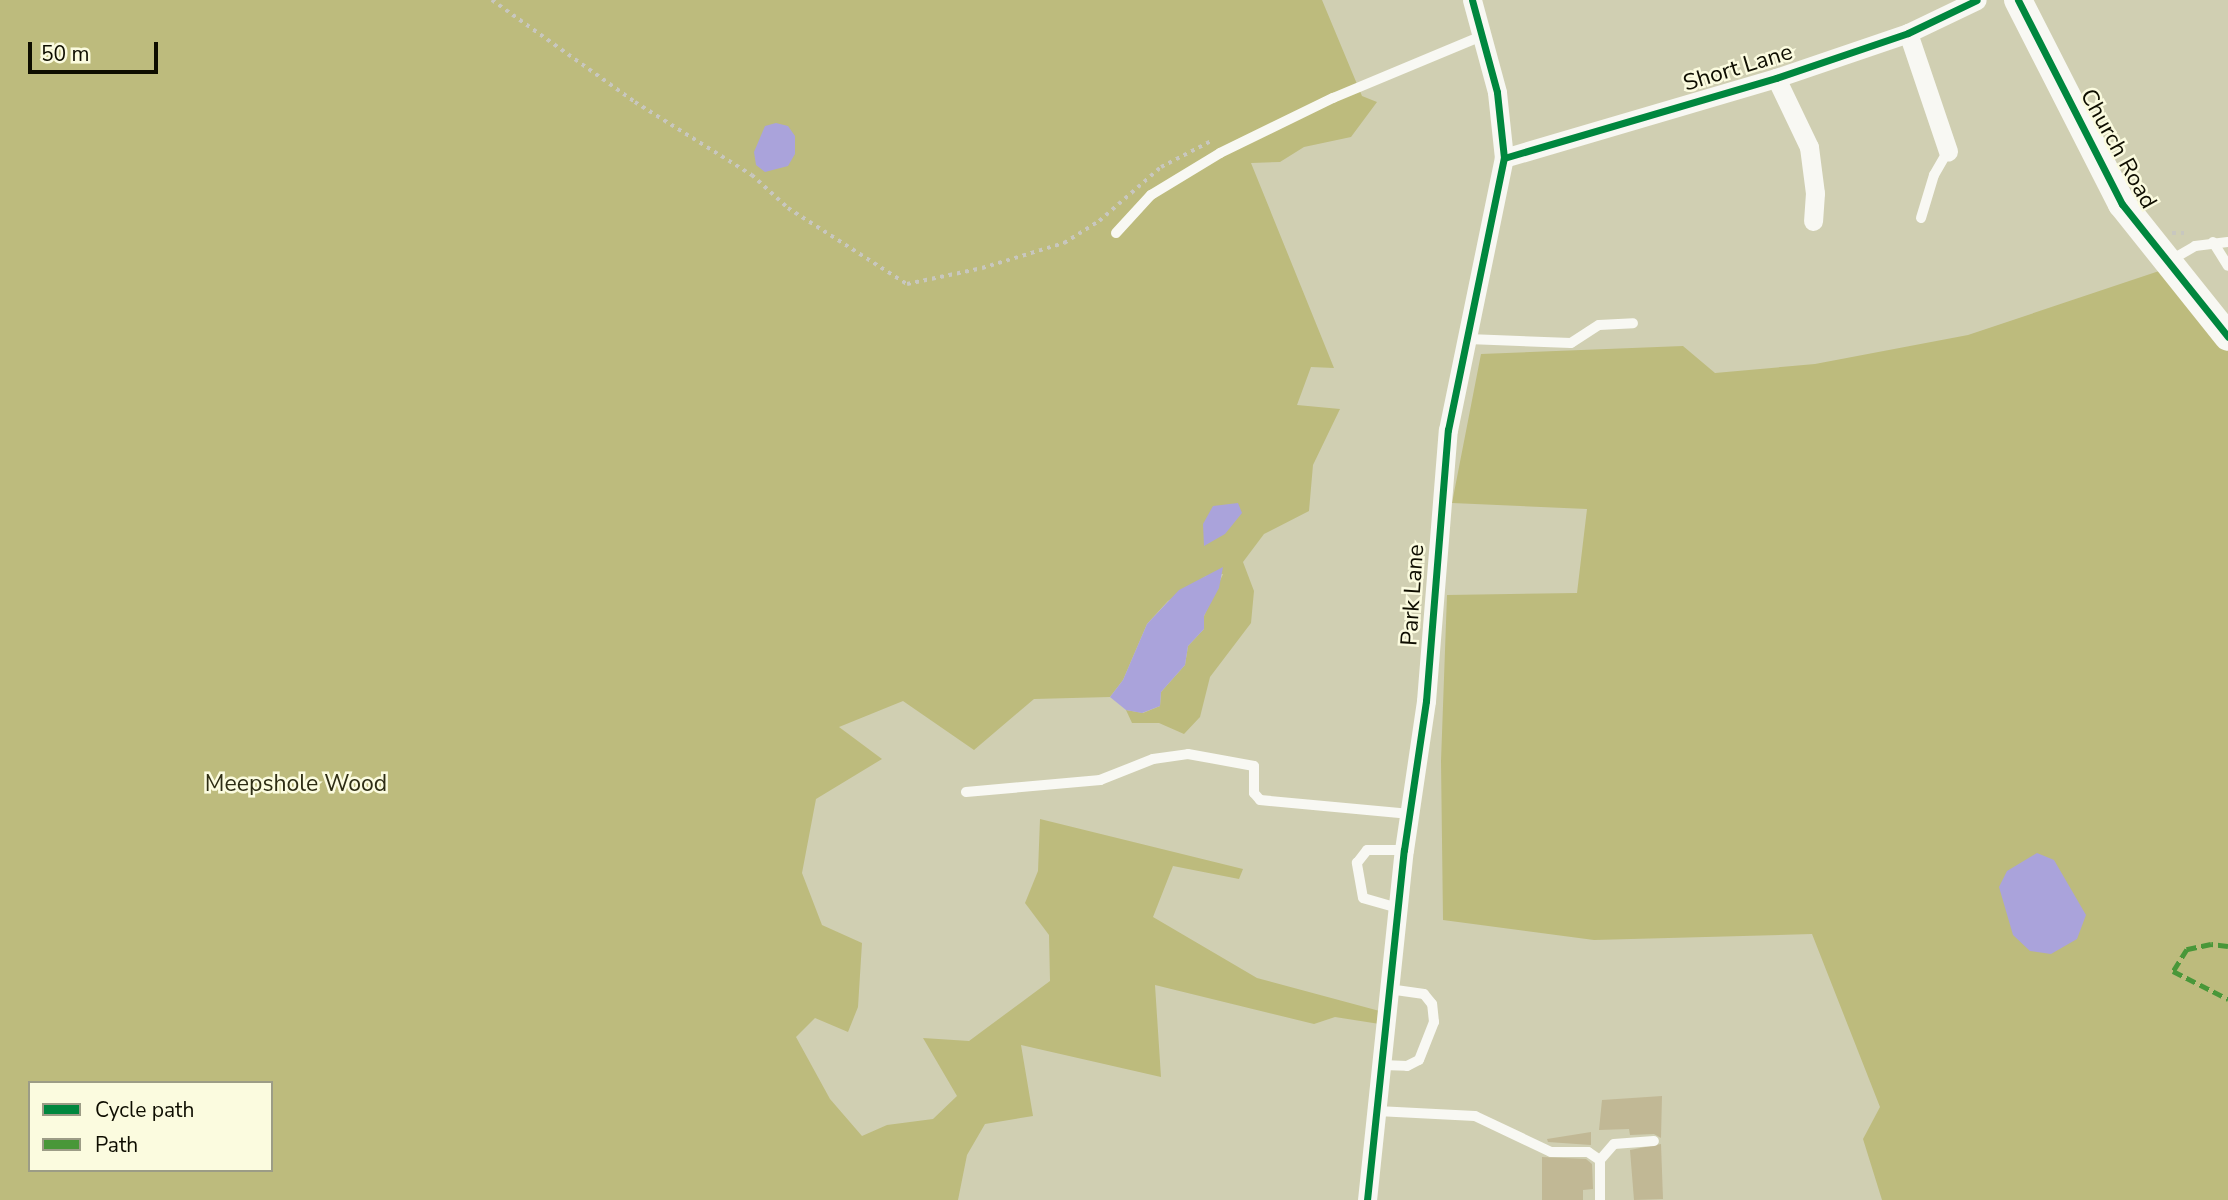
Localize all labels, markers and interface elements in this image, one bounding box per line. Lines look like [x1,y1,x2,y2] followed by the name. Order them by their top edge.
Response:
[32,28,161,72] scale bar
[1680,38,1796,98] street label: Short Lane
[41,40,90,68] text: 50 m
[2074,84,2162,214] street label: Church Road
[1396,543,1430,647] street label: Park Lane
[205,770,387,798] park label: Meepshole Wood
[28,1081,273,1172] legend
[95,1096,194,1124] text: Cycle path
[95,1131,138,1159] text: Path

